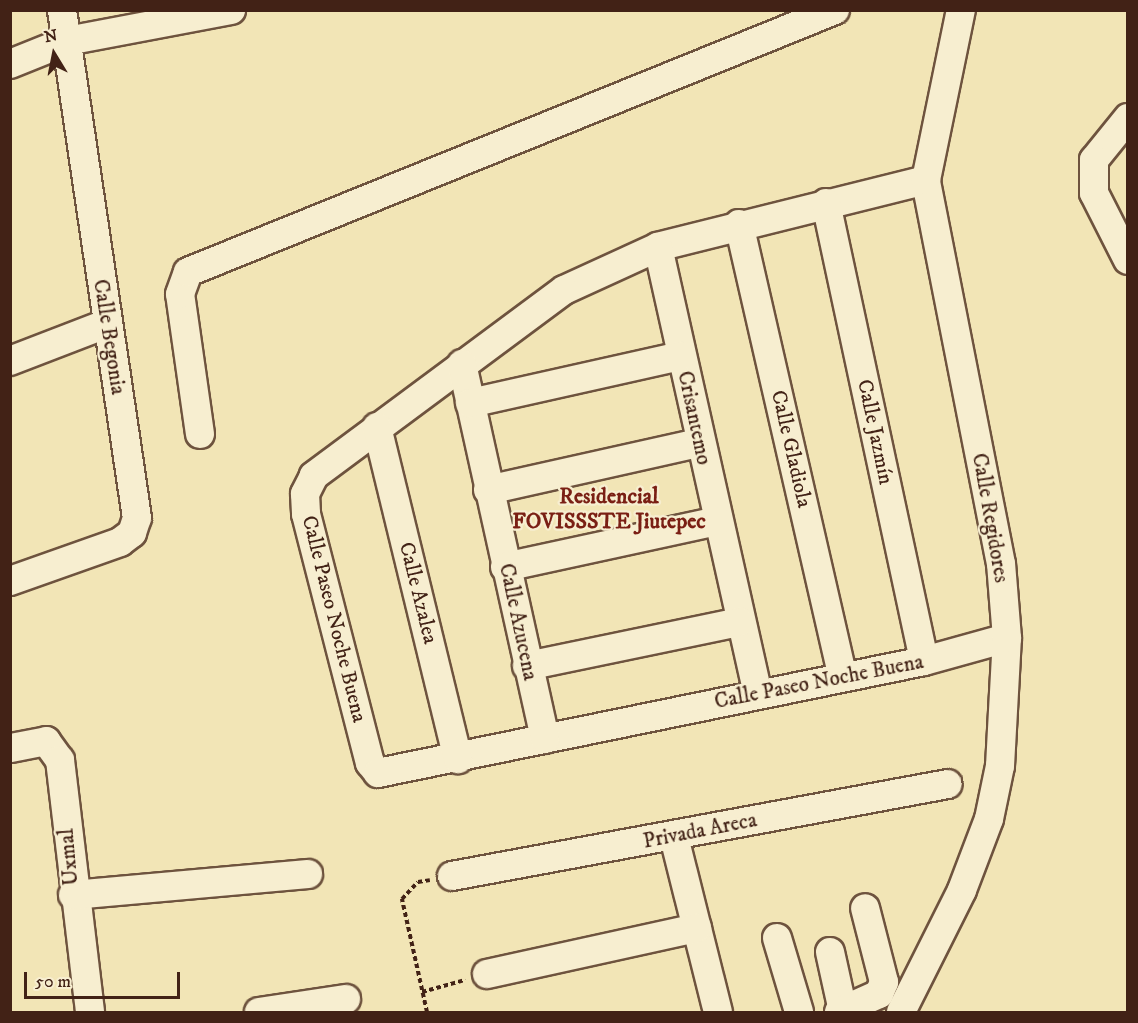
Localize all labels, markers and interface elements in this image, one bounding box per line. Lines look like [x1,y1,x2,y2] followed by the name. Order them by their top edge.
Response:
[24,24,84,84] north arrow
[43,25,59,47] text: N
[87,278,131,396] street label: Calle Begonia
[672,369,716,467] street label: Crisantemo
[852,377,898,487] street label: Calle Jazmín
[765,388,817,510] street label: Calle Gladiola
[966,451,1014,585] street label: Calle Regidores
[512,483,706,534] district label: Residencial FOVISSSTE Jiutepec
[296,513,372,725] street label: Calle Paseo Noche Buena
[393,540,443,646] street label: Calle Azalea
[493,561,543,683] street label: Calle Azucena
[712,649,926,715] street label: Calle Paseo Noche Buena
[641,808,759,854] street label: Privada Areca
[54,827,84,887] street label: Uxmal
[27,960,183,998] scale bar
[35,971,71,993] text: 50 m

